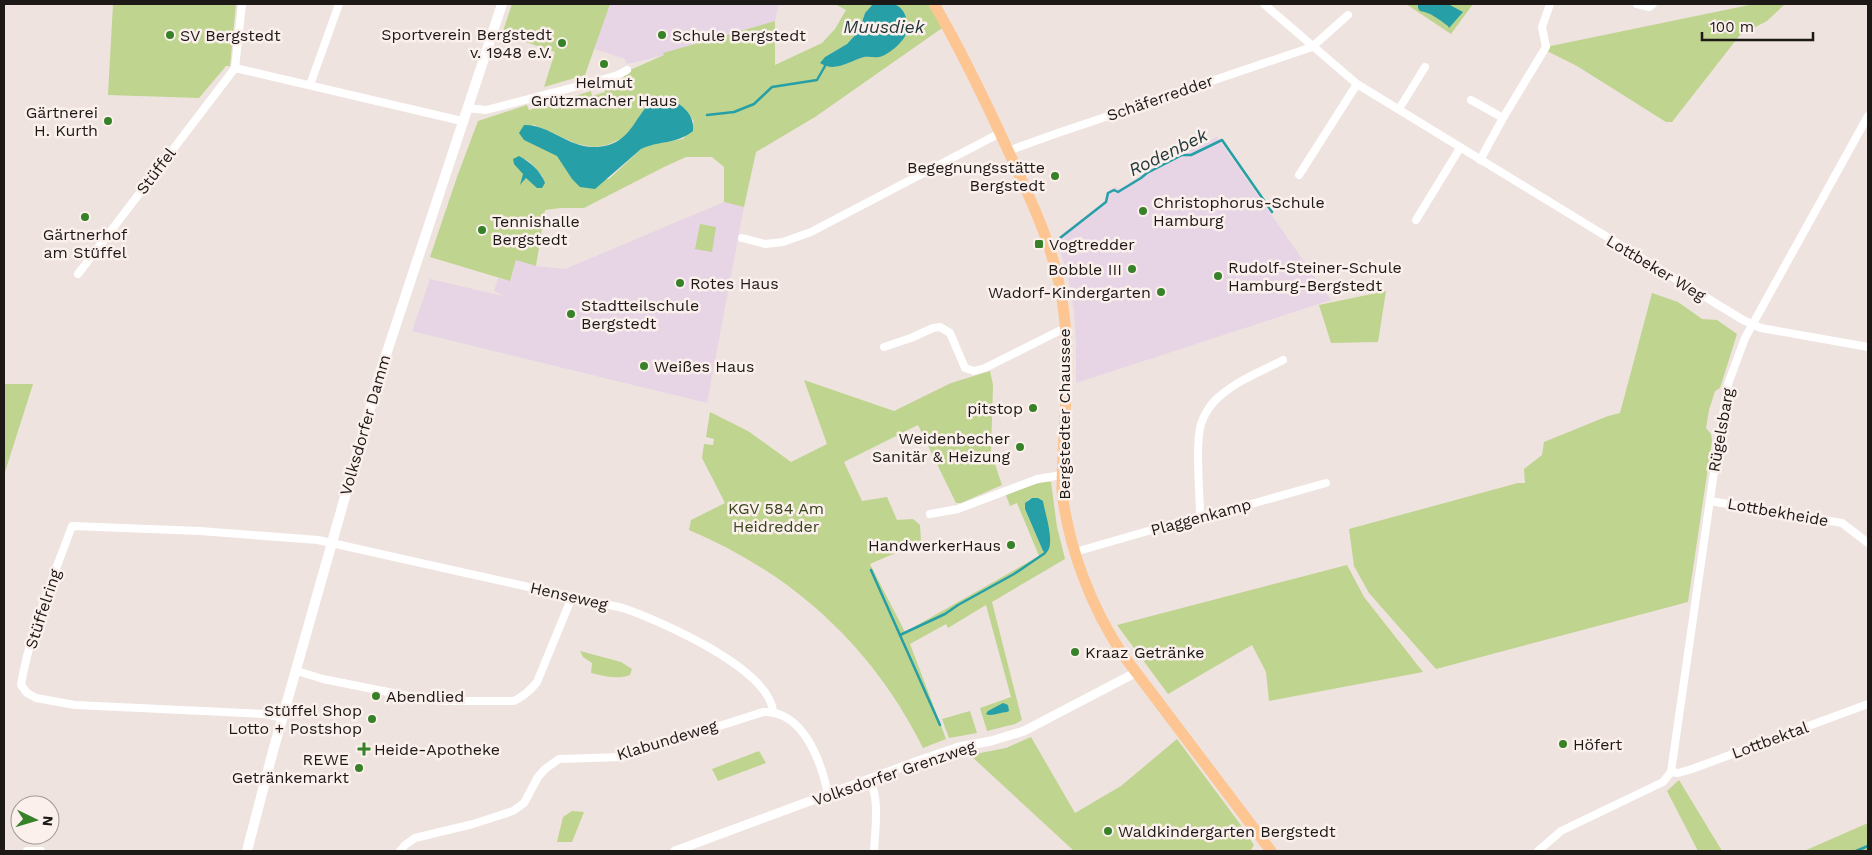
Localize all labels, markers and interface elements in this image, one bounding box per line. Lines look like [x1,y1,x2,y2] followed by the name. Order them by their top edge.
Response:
[1702,10,1813,42] scale bar
[843,16,926,37] water label: Muusdiek
[1710,18,1754,36] text: 100 m
[381,25,552,62] place label: Sportverein Bergstedt v. 1948 e.V.
[180,26,281,45] place label: SV Bergstedt
[672,26,806,45] place label: Schule Bergstedt
[164,29,176,41] marker: SV Bergstedt
[656,29,668,41] marker: Schule Bergstedt
[556,37,568,49] marker: Sportverein Bergstedt v. 1948 e.V.
[598,58,610,70] marker: Helmut Grützmacher Haus
[1104,71,1216,125] street label: Schäferredder
[531,73,677,110] place label: Helmut Grützmacher Haus
[26,103,98,140] place label: Gärtnerei H. Kurth
[102,115,114,127] marker: Gärtnerei H. Kurth
[1125,123,1212,180] water label: Rodenbek
[132,144,180,198] street label: Stüffel
[907,158,1045,195] place label: Begegnungsstätte Bergstedt
[1049,170,1061,182] marker: Begegnungsstätte Bergstedt
[1153,193,1325,230] place label: Christophorus-Schule Hamburg
[1137,205,1149,217] marker: Christophorus-Schule Hamburg
[79,211,91,223] marker: Gärtnerhof am Stüffel
[492,212,580,249] place label: Tennishalle Bergstedt
[476,224,488,236] marker: Tennishalle Bergstedt
[43,225,128,262] place label: Gärtnerhof am Stüffel
[1603,231,1709,305] street label: Lottbeker Weg
[1049,235,1135,254] place label: Vogtredder
[1033,238,1045,250] marker: Vogtredder
[1228,258,1402,295] place label: Rudolf-Steiner-Schule Hamburg-Bergstedt
[1048,260,1122,279] place label: Bobble III
[1126,263,1138,275] marker: Bobble III
[1212,270,1224,282] marker: Rudolf-Steiner-Schule Hamburg-Bergstedt
[690,274,779,293] place label: Rotes Haus
[674,277,686,289] marker: Rotes Haus
[988,283,1151,302] place label: Wadorf-Kindergarten
[1155,286,1167,298] marker: Wadorf-Kindergarten
[581,296,699,333] place label: Stadtteilschule Bergstedt
[565,308,577,320] marker: Stadtteilschule Bergstedt
[1055,328,1074,500] street label: Bergstedter Chaussee
[336,352,394,498] street label: Volksdorfer Damm
[654,357,754,376] place label: Weißes Haus
[638,360,650,372] marker: Weißes Haus
[1704,386,1738,474] street label: Rügelsbarg
[967,399,1023,418] place label: pitstop
[1027,402,1039,414] marker: pitstop
[872,429,1010,466] place label: Weidenbecher Sanitär & Heizung
[1014,441,1026,453] marker: Weidenbecher Sanitär & Heizung
[1149,494,1253,540] street label: Plaggenkamp
[1726,494,1830,530] street label: Lottbekheide
[728,499,824,536] park label: KGV 584 Am Heidredder
[868,536,1001,555] place label: HandwerkerHaus
[1005,539,1017,551] marker: HandwerkerHaus
[21,566,65,651] street label: Stüffelring
[528,578,610,614] street label: Henseweg
[1085,643,1204,662] place label: Kraaz Getränke
[1069,646,1081,658] marker: Kraaz Getränke
[386,687,464,706] place label: Abendlied
[370,690,382,702] marker: Abendlied
[228,701,362,738] place label: Stüffel Shop Lotto + Postshop
[366,713,378,725] marker: Stüffel Shop Lotto + Postshop
[614,716,720,764] street label: Klabundeweg
[1729,717,1811,763] street label: Lottbektal
[1573,735,1622,754] place label: Höfert
[810,736,978,810] street label: Volksdorfer Grenzweg
[1557,738,1569,750] marker: Höfert
[374,740,500,759] place label: Heide-Apotheke
[358,743,370,755] marker: Heide-Apotheke
[232,750,349,787] place label: REWE Getränkemarkt
[353,762,365,774] marker: REWE Getränkemarkt
[10,795,60,845] north arrow
[40,815,56,827] text: N
[1118,822,1336,841] place label: Waldkindergarten Bergstedt
[1102,825,1114,837] marker: Waldkindergarten Bergstedt

